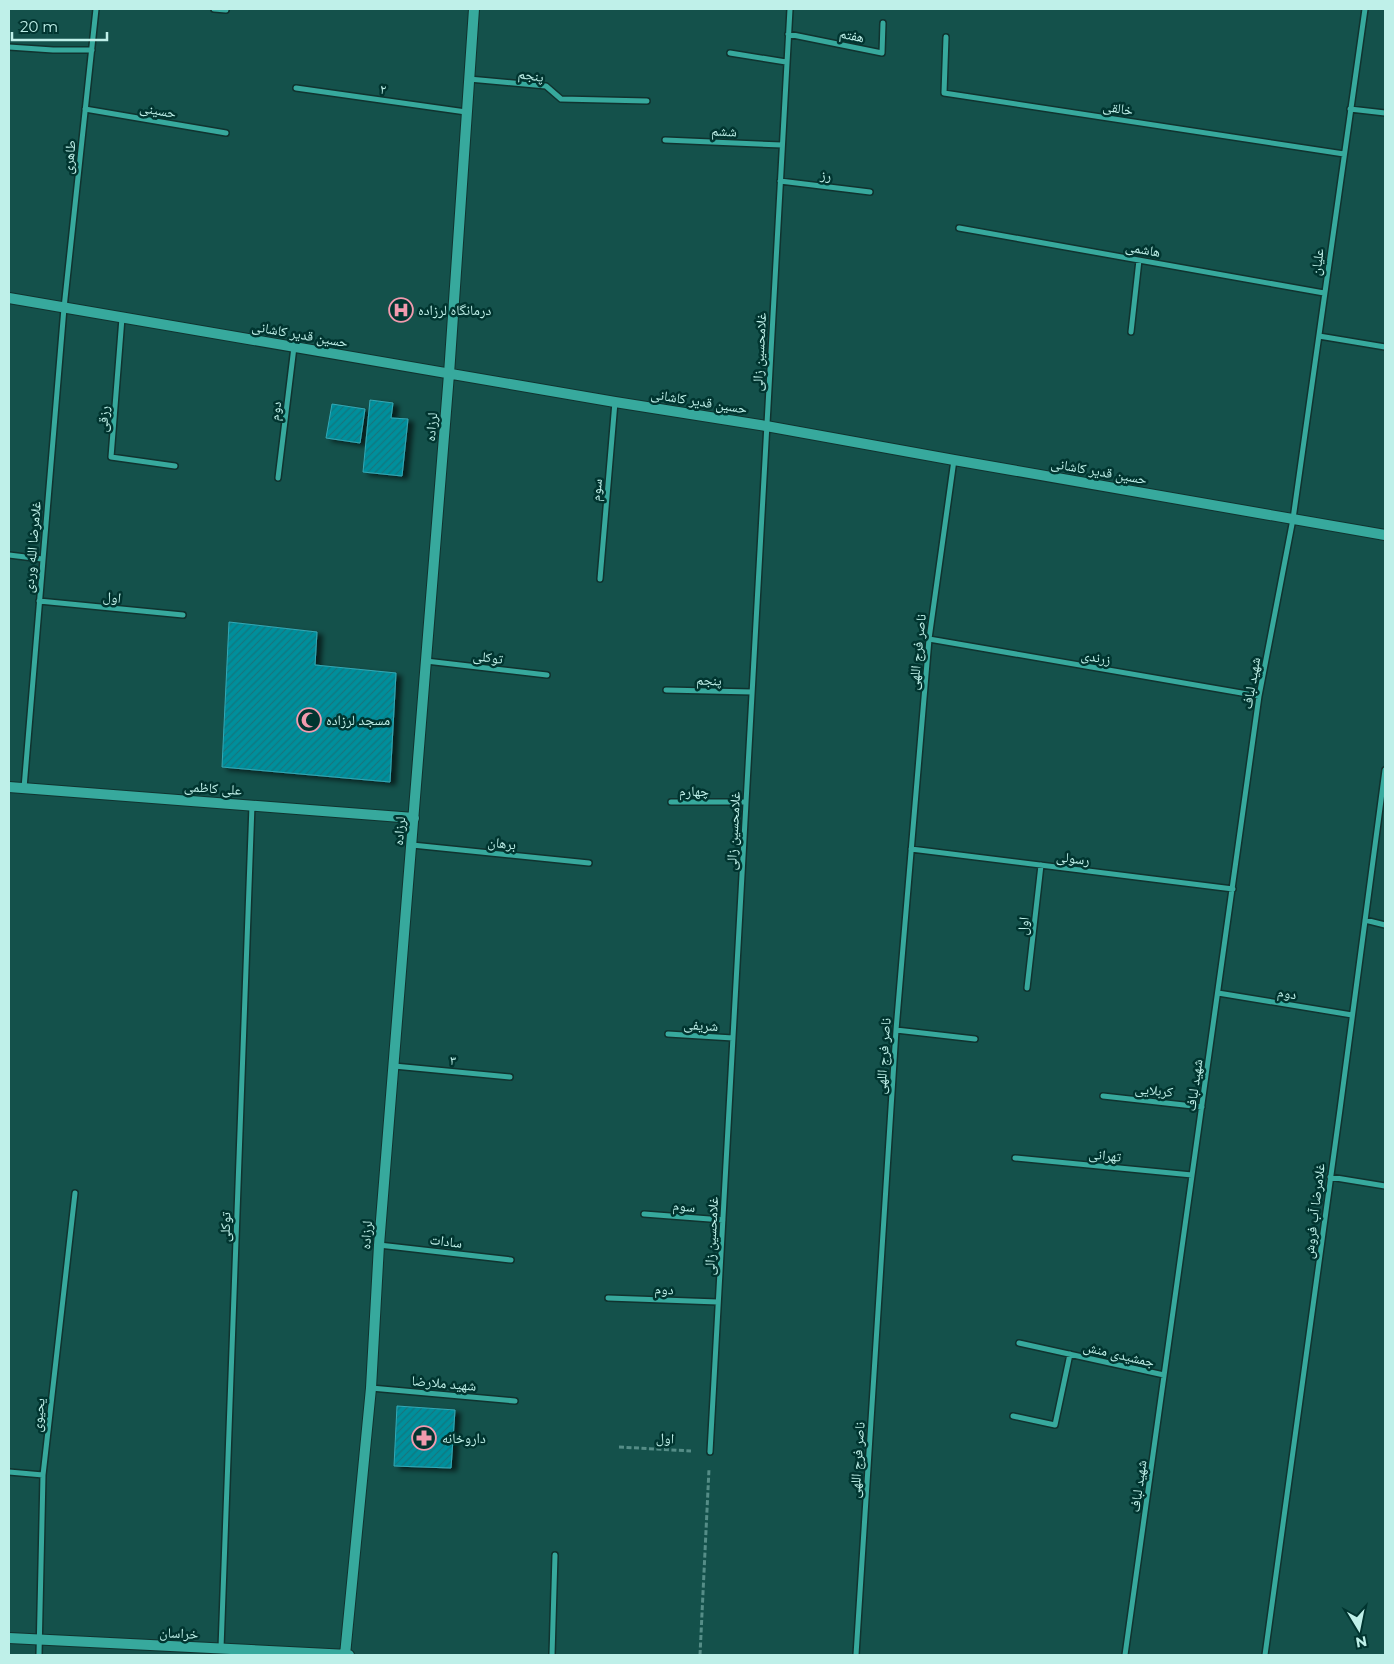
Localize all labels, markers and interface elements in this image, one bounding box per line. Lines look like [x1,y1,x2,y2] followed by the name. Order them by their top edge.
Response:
[12,10,108,42] scale bar
[20,17,58,36] text: 20 m
[838,24,866,47] street label: هفتم
[517,64,545,87] street label: پنجم
[379,80,387,98] street label: ۲
[1102,97,1135,119] street label: خالقی
[138,98,178,122] street label: حسینی
[711,122,737,141] street label: ششم
[58,139,80,175] street label: طاهری
[819,165,832,185] street label: رز
[1124,237,1162,261] street label: هاشمی
[1306,247,1328,277] street label: علیان
[388,297,414,323] hospital icon: درمانگاه لرزاده
[418,301,491,319] place label: درمانگاه لرزاده
[748,312,770,392] street label: غلامحسین زالی
[251,317,350,351] street label: حسین قدیر کاشانی
[650,384,749,418] street label: حسین قدیر کاشانی
[265,400,286,422] street label: دوم
[93,405,113,433] street label: رزقی
[421,412,441,442] street label: لرزاده
[1050,454,1149,488] street label: حسین قدیر کاشانی
[586,478,607,502] street label: سوم
[19,500,45,594] street label: غلامرضا الله وردی
[102,587,122,607] street label: اول
[904,613,931,691] street label: ناصر فرج اللهی
[472,646,504,668] street label: توکلی
[1080,646,1112,668] street label: زرندی
[1238,656,1264,710] street label: شهید لباف
[696,671,722,690] street label: پنجم
[296,707,322,733] mosque icon: مسجد لرزاده
[326,711,390,729] place label: مسجد لرزاده
[184,777,242,799] street label: علی کاظمی
[679,782,709,801] street label: چهارم
[722,791,744,871] street label: غلامحسین زالی
[389,816,409,846] street label: لرزاده
[487,833,517,853] street label: برهان
[1055,847,1091,869] street label: رسولی
[1013,916,1033,936] street label: اول
[1276,983,1298,1004] street label: دوم
[683,1015,719,1035] street label: شریفی
[871,1017,896,1095] street label: ناصر فرج اللهی
[449,1051,457,1069] street label: ۳
[1181,1058,1207,1112] street label: شهید لباف
[1134,1079,1174,1101] street label: کربلایی
[1088,1144,1122,1166] street label: تهرانی
[1299,1162,1329,1260] street label: غلامرضا آب فروش
[672,1196,696,1217] street label: سوم
[700,1196,722,1276] street label: غلامحسین زالی
[215,1211,235,1242] street label: توکلی
[356,1220,376,1250] street label: لرزاده
[429,1230,463,1252] street label: سادات
[654,1280,674,1299] street label: دوم
[1082,1337,1157,1371] street label: جمشیدی منش
[411,1371,477,1395] street label: شهید ملارضا
[27,1397,49,1433] street label: یحیوی
[845,1421,870,1499] street label: ناصر فرج اللهی
[411,1425,437,1451] pharmacy icon: داروخانه
[442,1429,486,1447] place label: داروخانه
[655,1429,675,1447] street label: اول
[1125,1459,1151,1513] street label: شهید لباف
[1334,1604,1384,1654] north arrow
[159,1623,199,1643] street label: خراسان
[1354,1632,1368,1652] text: N

